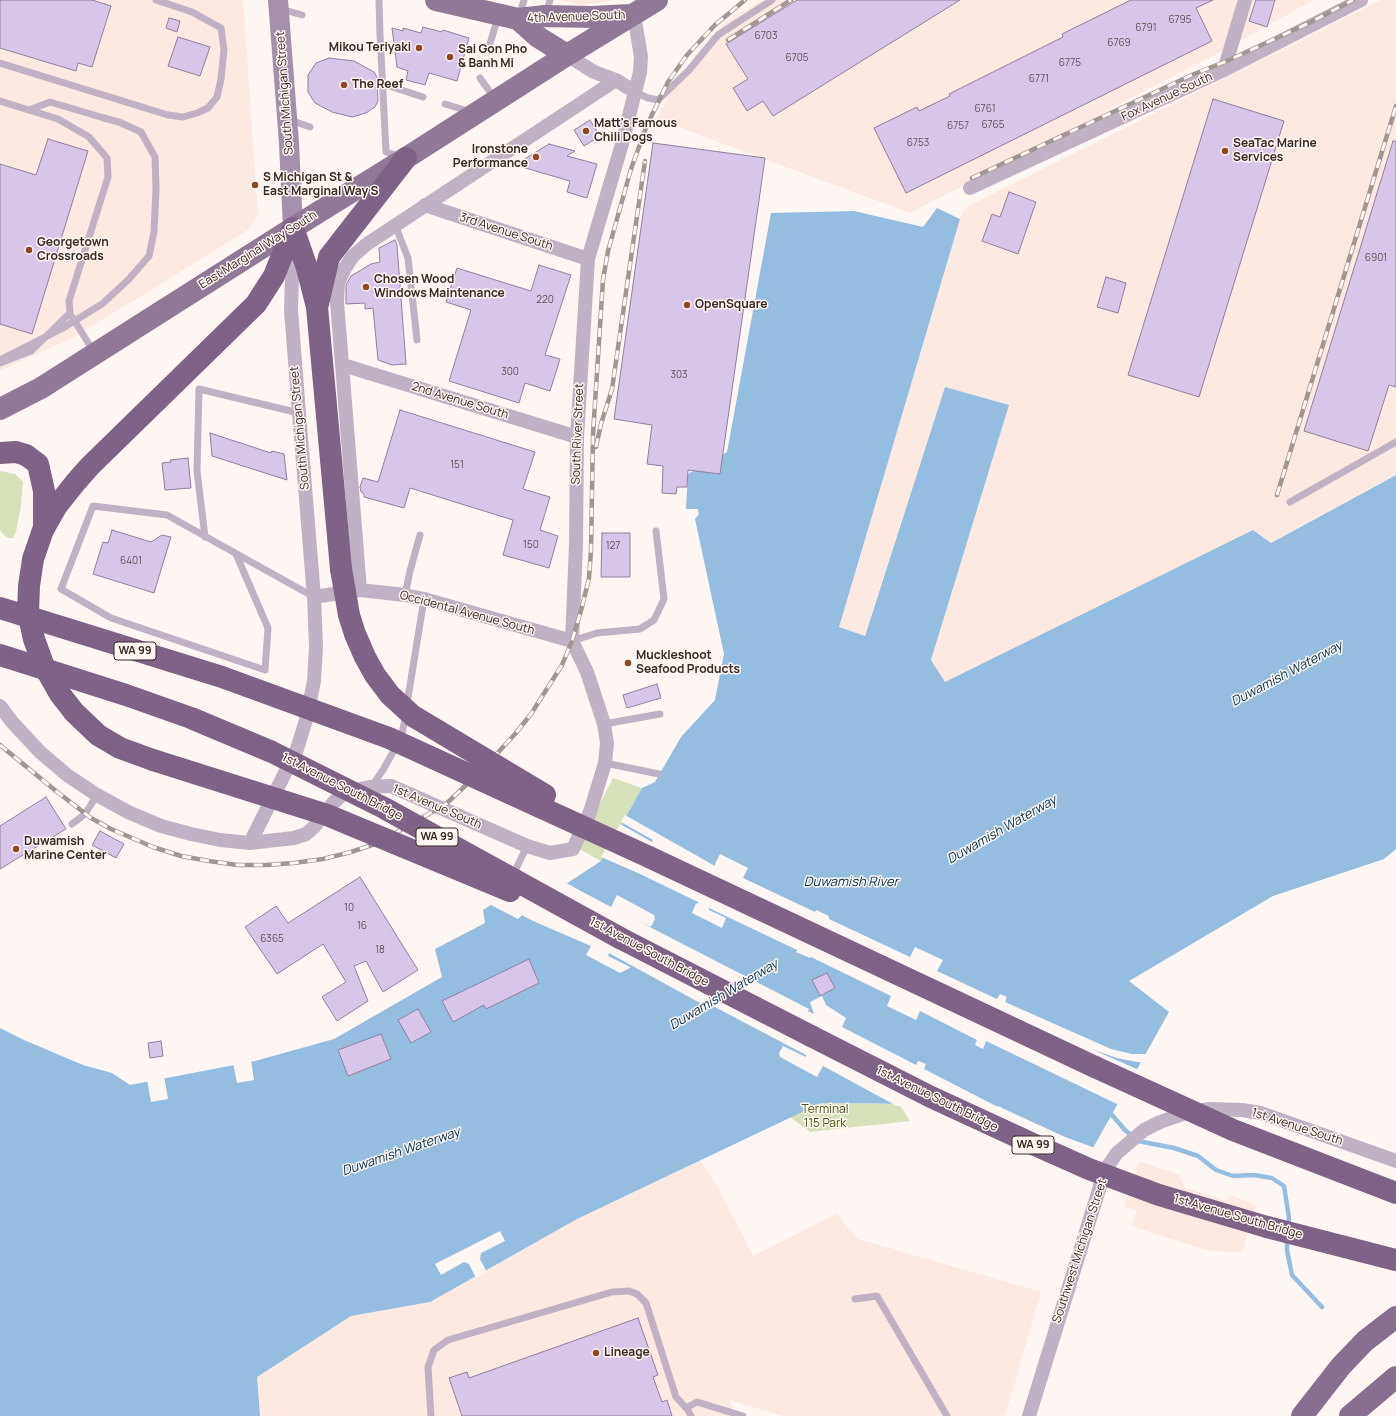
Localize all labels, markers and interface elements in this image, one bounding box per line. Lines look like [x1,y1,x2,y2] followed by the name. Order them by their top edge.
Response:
[527,8,625,26] street label: 4th Avenue South
[1168,14,1192,26] house number: 6795
[1135,22,1157,34] house number: 6791
[755,30,777,42] house number: 6703
[273,31,297,155] street label: South Michigan Street
[1107,37,1131,49] house number: 6769
[329,41,411,55] place label: Mikou Teriyaki
[414,43,424,53] marker: Mikou Teriyaki
[458,43,527,71] place label: Sai Gon Pho & Banh Mi
[445,52,455,62] marker: Sai Gon Pho & Banh Mi
[785,52,809,64] house number: 6705
[1059,57,1081,69] house number: 6775
[1119,70,1215,124] street label: Fox Avenue South
[1029,73,1049,85] house number: 6771
[352,78,403,92] place label: The Reef
[339,80,349,90] marker: The Reef
[974,103,996,115] house number: 6761
[594,117,677,145] place label: Matt's Famous Chili Dogs
[981,119,1005,131] house number: 6765
[947,120,969,132] house number: 6757
[581,126,591,136] marker: Matt's Famous Chili Dogs
[907,137,929,149] house number: 6753
[1233,137,1317,165] place label: SeaTac Marine Services
[453,143,528,171] place label: Ironstone Performance
[1220,146,1230,156] marker: SeaTac Marine Services
[531,152,541,162] marker: Ironstone Performance
[263,171,378,199] place label: S Michigan St & East Marginal Way S
[250,180,260,190] marker: S Michigan St & East Marginal Way S
[197,208,319,292] street label: East Marginal Way South
[457,210,555,254] street label: 3rd Avenue South
[37,236,109,264] place label: Georgetown Crossroads
[24,245,34,255] marker: Georgetown Crossroads
[1365,252,1387,264] house number: 6901
[374,273,505,301] place label: Chosen Wood Windows Maintenance
[361,282,371,292] marker: Chosen Wood Windows Maintenance
[536,294,554,306] house number: 220
[695,298,768,312] place label: OpenSquare
[682,300,692,310] marker: OpenSquare
[287,366,313,490] street label: South Michigan Street
[501,366,519,378] house number: 300
[670,369,688,381] house number: 303
[410,379,510,423] street label: 2nd Avenue South
[569,383,587,485] street label: South River Street
[450,459,464,471] house number: 151
[523,539,539,551] house number: 150
[606,540,620,552] house number: 127
[120,555,142,567] house number: 6401
[398,588,536,638] street label: Occidental Avenue South
[1229,638,1345,710] water label: Duwamish Waterway
[114,642,156,660] road number: WA 99
[636,649,740,677] place label: Muckleshoot Seafood Products
[623,658,633,668] marker: Muckleshoot Seafood Products
[279,750,405,824] street label: 1st Avenue South Bridge
[390,782,484,832] street label: 1st Avenue South
[945,792,1059,868] water label: Duwamish Waterway
[416,828,458,846] road number: WA 99
[24,835,107,863] place label: Duwamish Marine Center
[11,844,21,854] marker: Duwamish Marine Center
[804,874,898,890] water label: Duwamish River
[344,902,354,914] house number: 10
[587,914,711,990] street label: 1st Avenue South Bridge
[357,920,367,932] house number: 16
[260,933,284,945] house number: 6365
[375,944,385,956] house number: 18
[667,956,781,1034] water label: Duwamish Waterway
[874,1063,1000,1135] street label: 1st Avenue South Bridge
[801,1103,849,1131] park label: Terminal 115 Park
[1249,1105,1345,1149] street label: 1st Avenue South
[340,1124,462,1180] water label: Duwamish Waterway
[1012,1136,1054,1154] road number: WA 99
[1050,1177,1110,1325] street label: Southwest Michigan Street
[1172,1192,1304,1242] street label: 1st Avenue South Bridge
[604,1346,650,1360] place label: Lineage
[591,1348,601,1358] marker: Lineage

